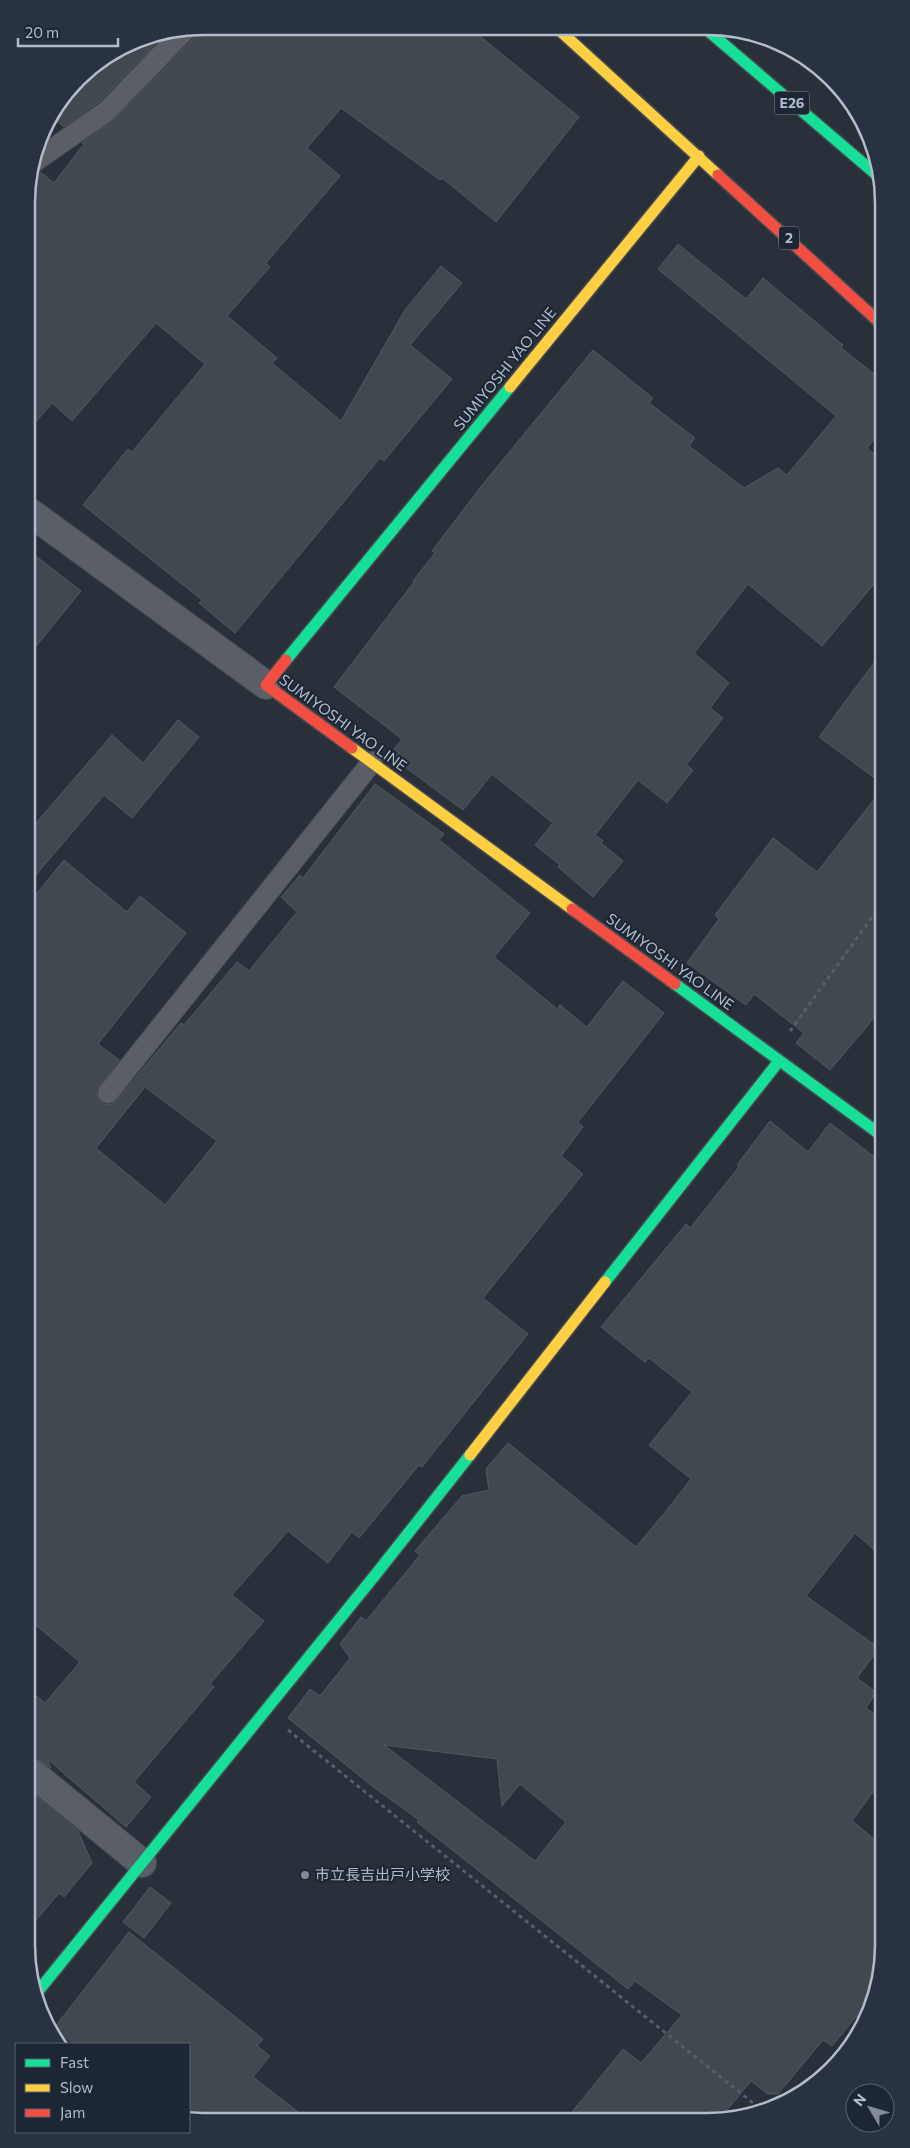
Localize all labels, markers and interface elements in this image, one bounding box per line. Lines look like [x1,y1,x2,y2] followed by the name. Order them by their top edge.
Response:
[18,15,118,47] scale bar
[25,23,59,41] text: 20 m
[774,92,810,115] road number: E26
[779,227,799,250] road number: 2
[449,303,559,434] street label: SUMIYOSHI YAO LINE
[276,670,411,775] street label: SUMIYOSHI YAO LINE
[603,909,738,1014] street label: SUMIYOSHI YAO LINE
[315,1865,450,1883] place label: 市立長吉出戸小学校
[299,1869,311,1881] marker: 市立長吉出戸小学校
[15,2043,190,2133] legend
[60,2053,89,2071] text: Fast
[60,2078,93,2096] text: Slow
[845,2083,895,2133] north arrow
[849,2090,869,2109] text: N
[60,2103,85,2121] text: Jam

